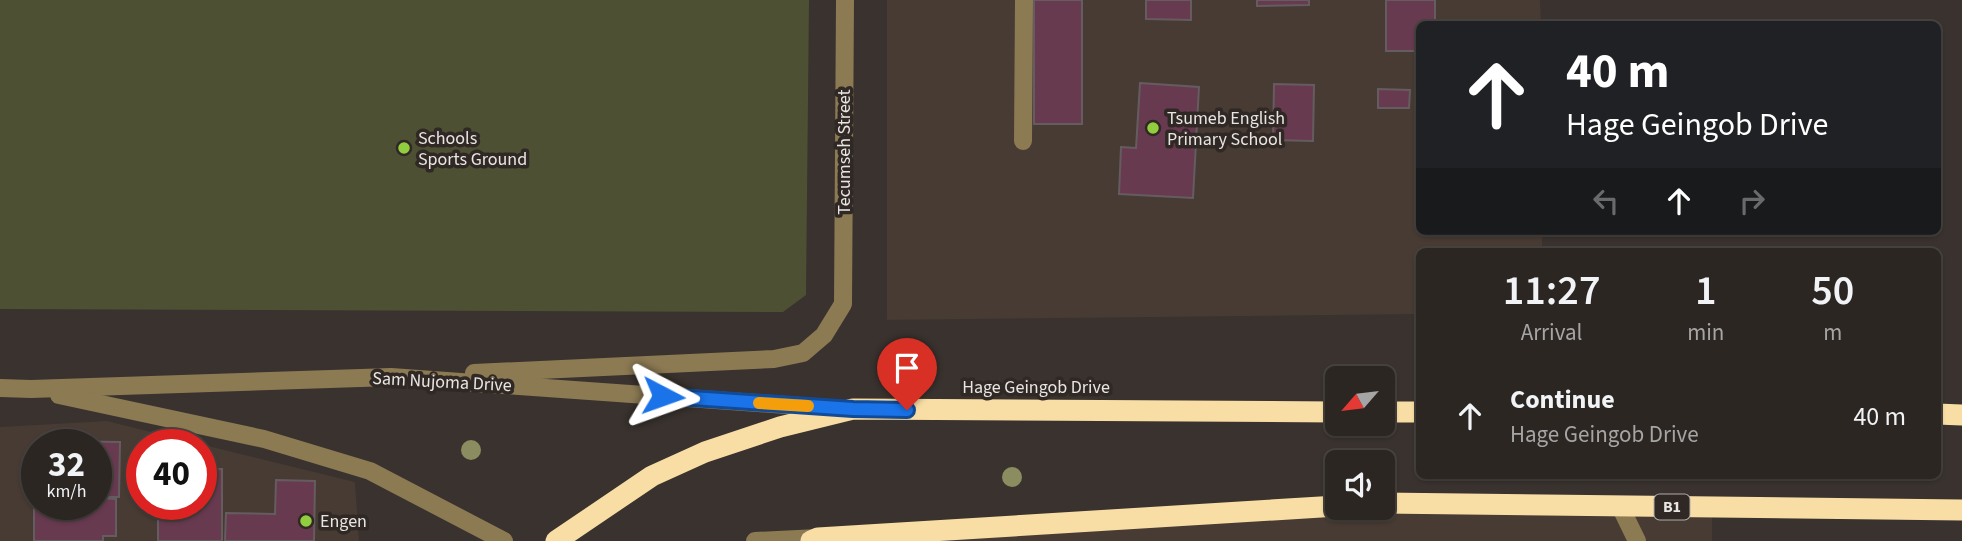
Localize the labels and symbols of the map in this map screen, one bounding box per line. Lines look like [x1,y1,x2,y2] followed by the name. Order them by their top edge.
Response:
[832,89,857,215] street label: Tecumseh Street
[1167,106,1285,152] place label: Tsumeb English Primary School
[1145,120,1161,136] marker: Tsumeb English Primary School
[418,126,527,172] place label: Schools Sports Ground
[396,140,412,156] marker: Schools Sports Ground
[877,338,937,410] pin
[626,359,700,433] position arrow
[372,366,512,398] street label: Sam Nujoma Drive
[1325,366,1395,436] north arrow
[962,375,1110,400] street label: Hage Geingob Drive
[126,429,217,520] speed limit sign: 40
[1654,494,1690,520] road number: B1
[320,509,367,534] place label: Engen
[298,513,314,529] marker: Engen

